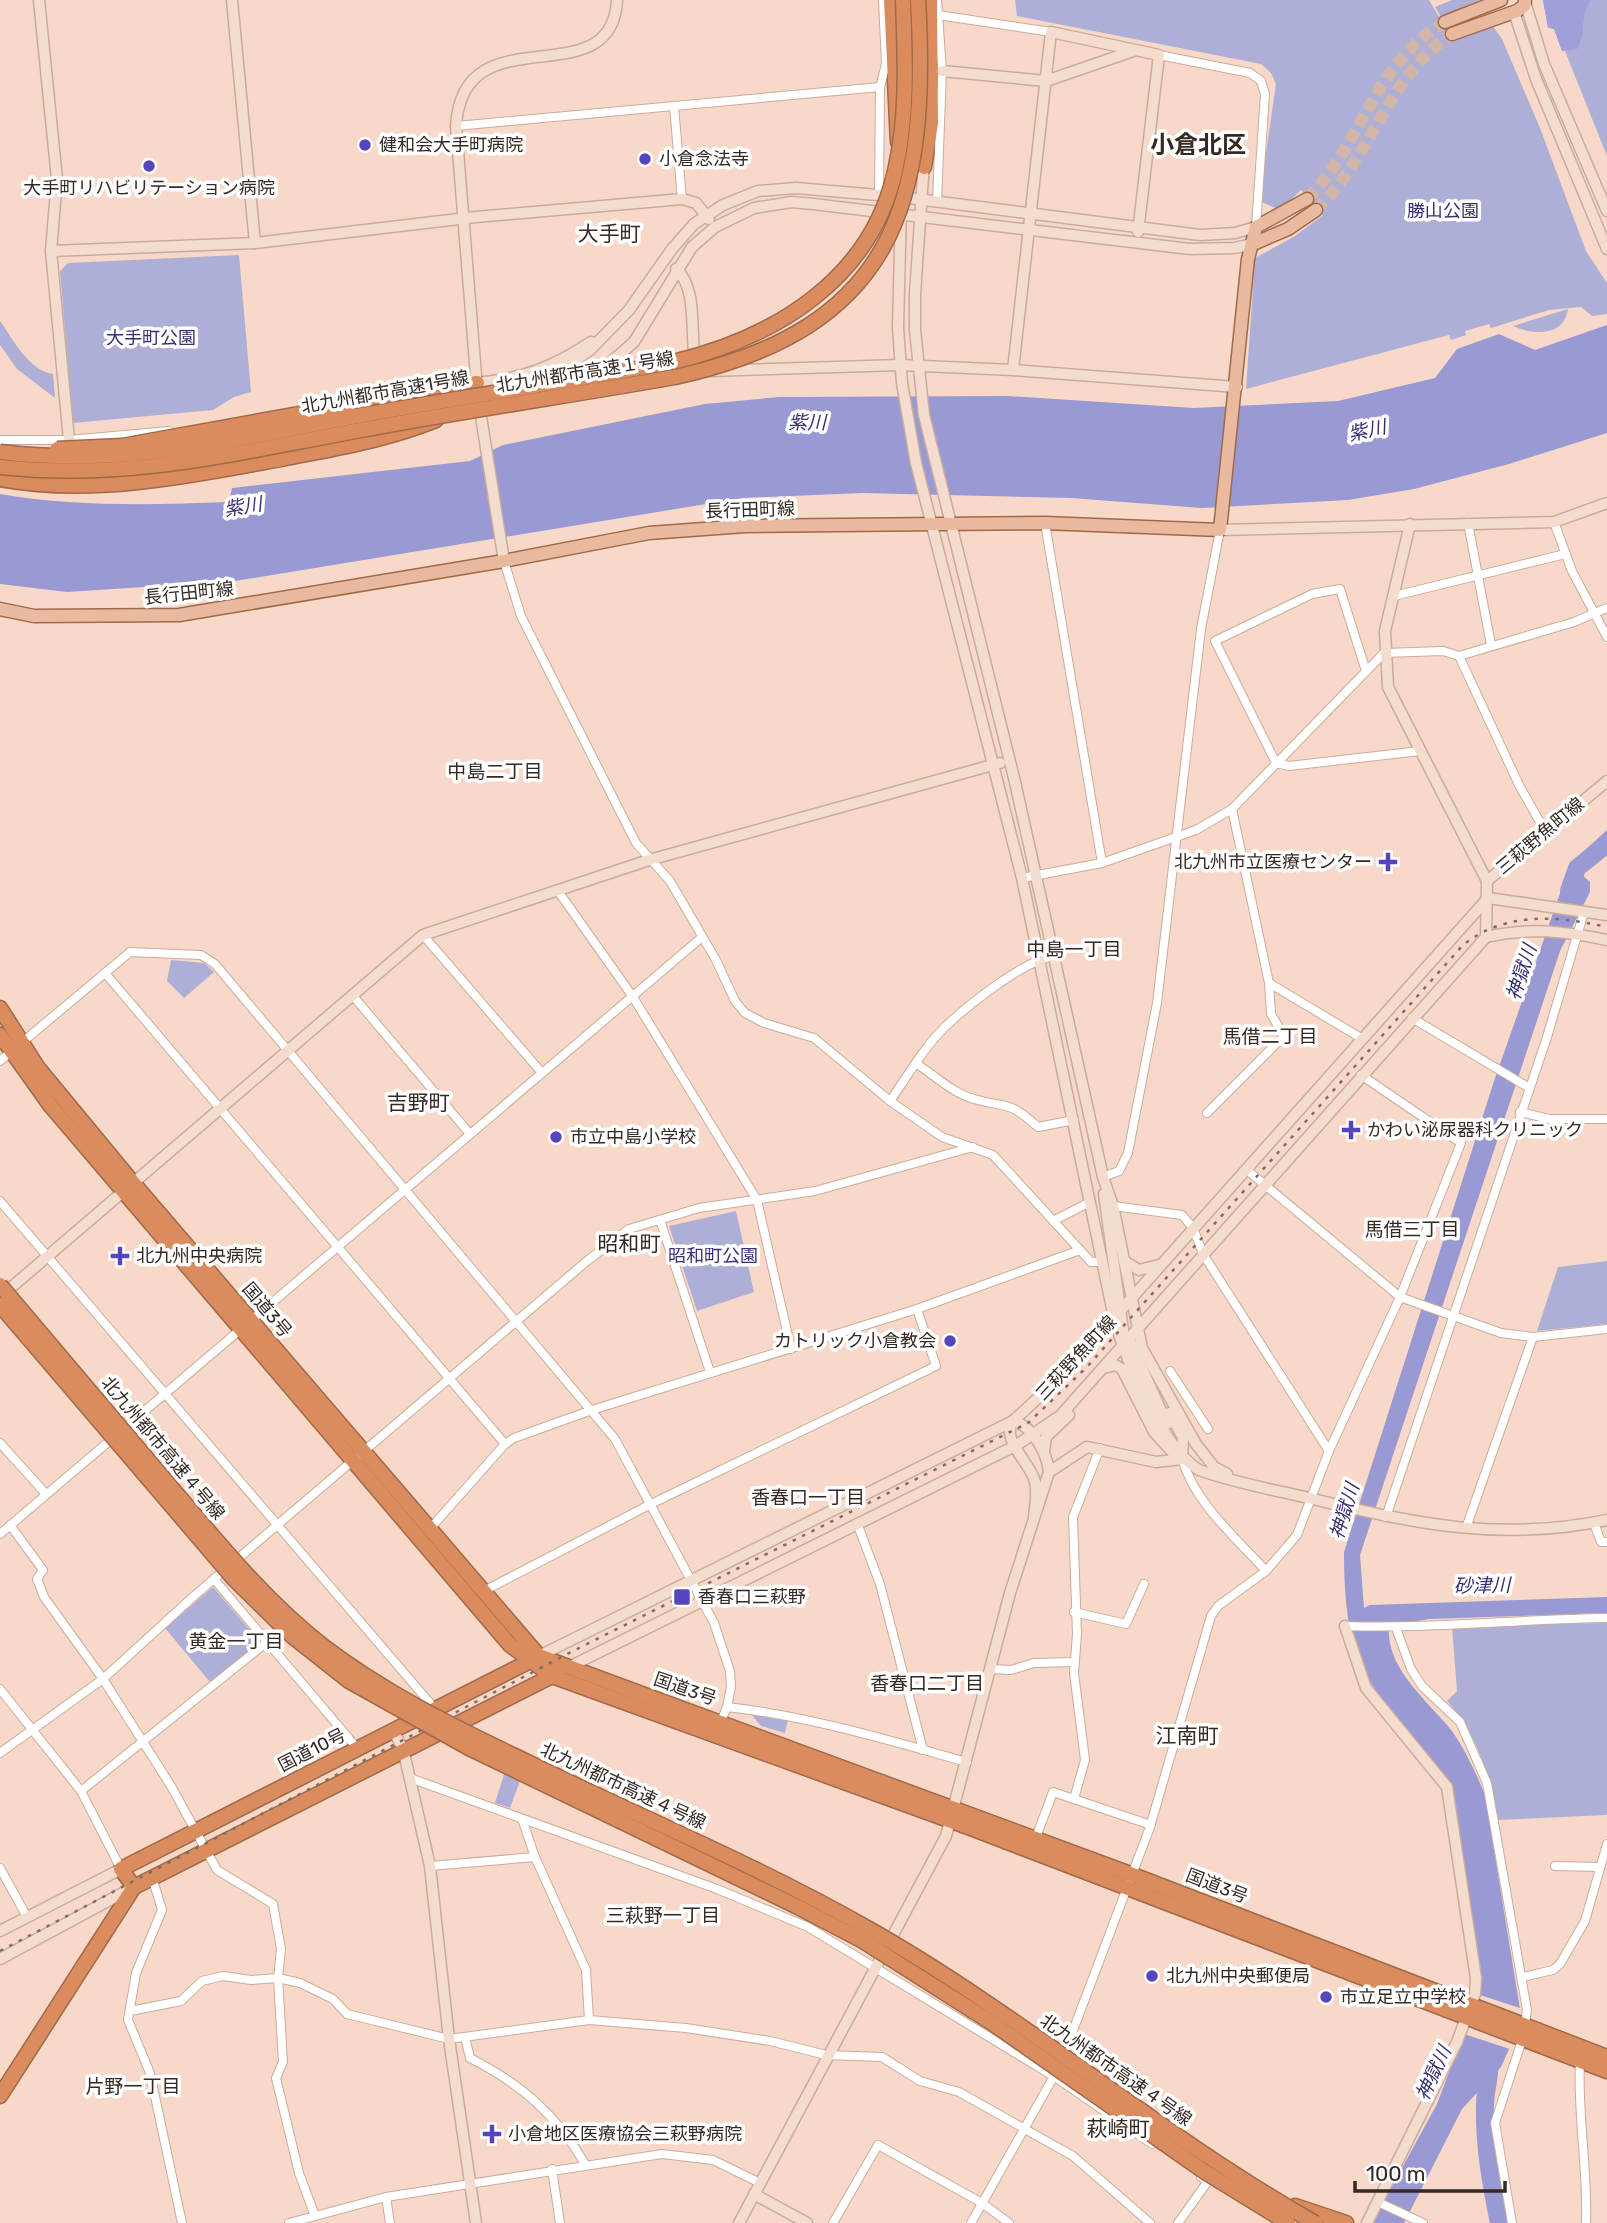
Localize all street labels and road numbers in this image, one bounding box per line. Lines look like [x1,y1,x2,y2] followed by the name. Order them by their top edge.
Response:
[494,347,676,397] street label: 北九州都市高速１号線
[300,366,470,418] street label: 北九州都市高速1号線
[705,497,795,523] street label: 長行田町線
[143,577,235,609] street label: 長行田町線
[1492,793,1588,879] street label: 三萩野魚町線
[238,1278,296,1342] street label: 国道3号
[1031,1311,1121,1405] street label: 三萩野魚町線
[97,1372,229,1524] street label: 北九州都市高速４号線
[651,1668,719,1710] street label: 国道3号
[274,1724,350,1776] street label: 国道10号
[537,1738,709,1834] street label: 北九州都市高速４号線
[1183,1864,1251,1908] street label: 国道3号
[1036,2009,1196,2131] street label: 北九州都市高速４号線

